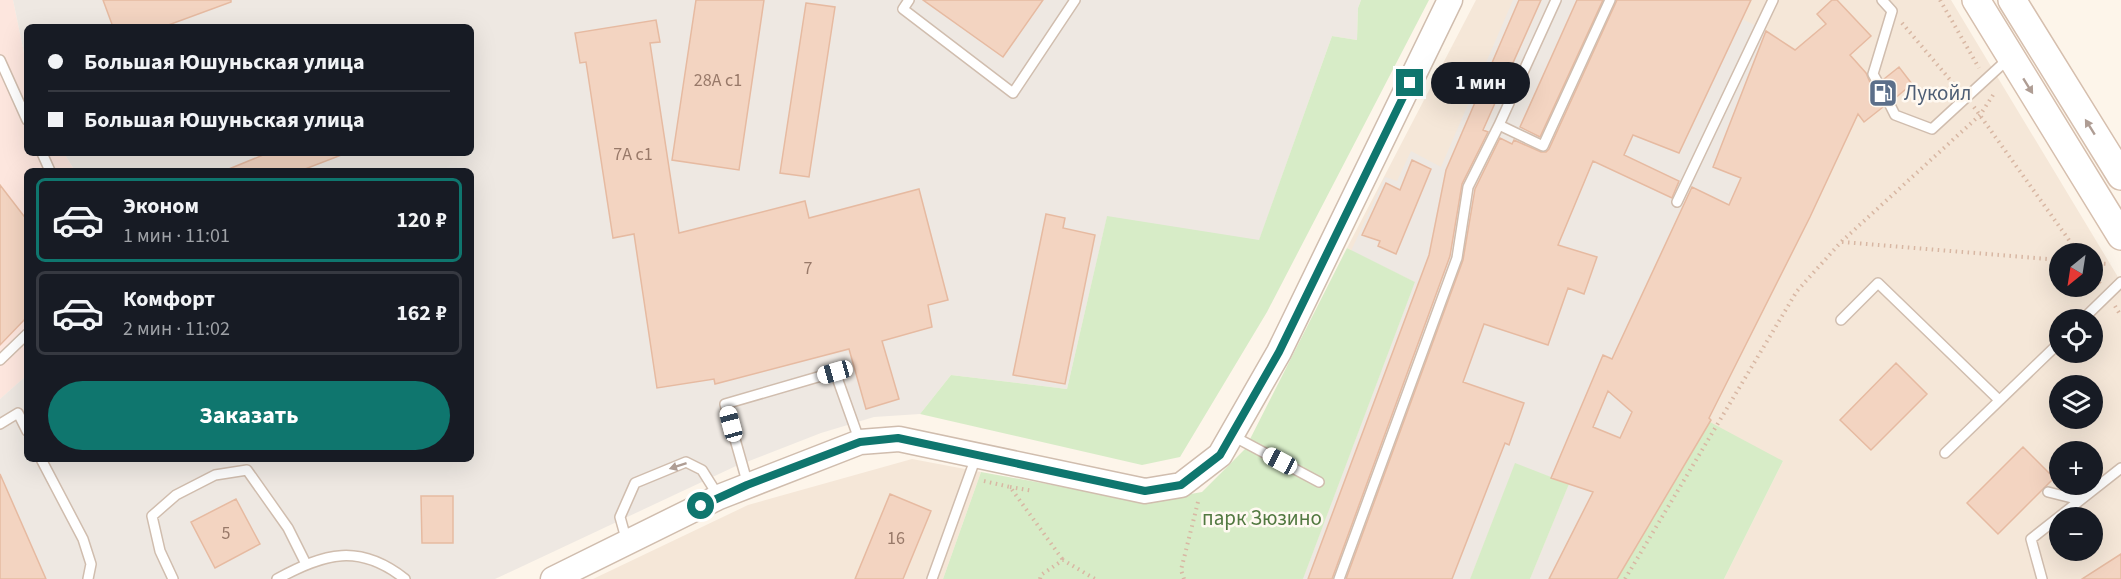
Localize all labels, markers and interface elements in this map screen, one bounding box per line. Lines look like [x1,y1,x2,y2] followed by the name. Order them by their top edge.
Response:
[84,46,365,78] text: Большая Юшуньская улица
[1431,62,1530,104] callout: 1 мин
[694,68,742,93] house number: 28А с1
[1396,69,1423,96] route end
[1455,69,1506,97] text: 1 мин
[1867,77,1899,109] fuel station icon: Лукойл
[1904,78,1971,108] place label: Лукойл
[2023,78,2034,94] one-way arrow
[84,104,365,136] text: Большая Юшуньская улица
[2085,119,2096,135] one-way arrow
[613,142,653,167] house number: 7А с1
[123,190,199,222] text: Эконом
[51,193,105,247] icon: car
[396,204,447,236] text: 120 ₽
[123,222,230,250] text: 1 мин · 11:01
[2049,243,2103,297] north arrow
[2049,243,2103,561] map controls
[804,256,813,281] house number: 7
[123,283,215,315] text: Комфорт
[51,286,105,340] icon: car
[396,297,447,329] text: 162 ₽
[2049,309,2103,363] button: locate
[123,315,230,343] text: 2 мин · 11:02
[815,358,855,386] car
[2049,375,2103,429] button: layers
[48,381,450,450] button: Заказать
[718,404,744,444] car
[2049,441,2103,495] button: +
[1260,445,1300,477] car
[669,462,687,471] one-way arrow
[687,492,714,519] route start
[1202,503,1322,533] park label: парк Зюзино
[2049,507,2103,561] button: −
[222,521,231,546] house number: 5
[887,526,905,551] house number: 16

